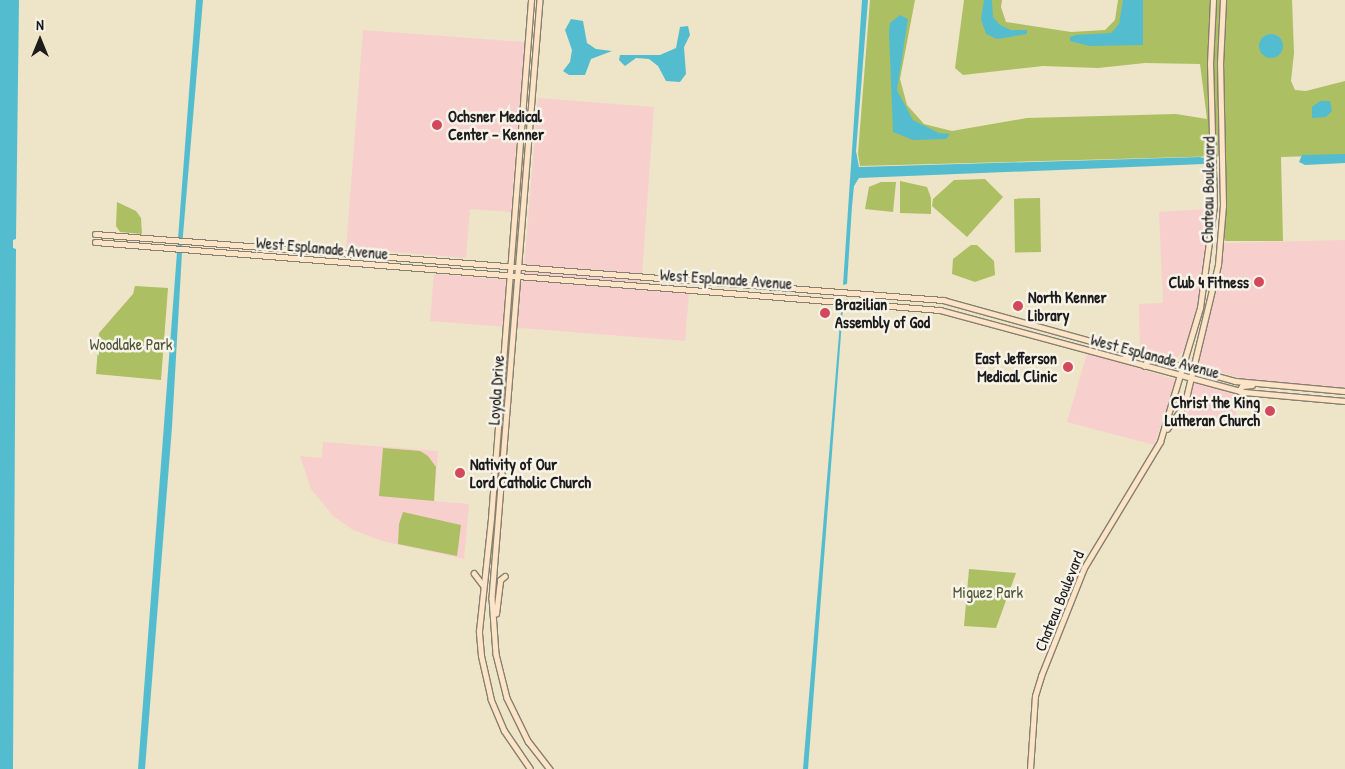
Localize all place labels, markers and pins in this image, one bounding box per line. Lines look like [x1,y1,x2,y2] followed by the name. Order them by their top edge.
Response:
[448,106,544,144] place label: Ochsner Medical Center – Kenner
[430,118,444,132] marker: Ochsner Medical Center – Kenner
[1169,272,1249,292] place label: Club 4 Fitness
[1253,276,1265,288] marker: Club 4 Fitness
[1028,287,1107,325] place label: North Kenner Library
[835,294,930,332] place label: Brazilian Assembly of God
[1012,300,1024,312] marker: North Kenner Library
[819,307,831,319] marker: Brazilian Assembly of God
[975,348,1057,386] place label: East Jefferson Medical Clinic
[1061,360,1075,374] marker: East Jefferson Medical Clinic
[1165,392,1260,430] place label: Christ the King Lutheran Church
[1264,405,1276,417] marker: Christ the King Lutheran Church
[470,454,591,492] place label: Nativity of Our Lord Catholic Church
[454,467,466,479] marker: Nativity of Our Lord Catholic Church

